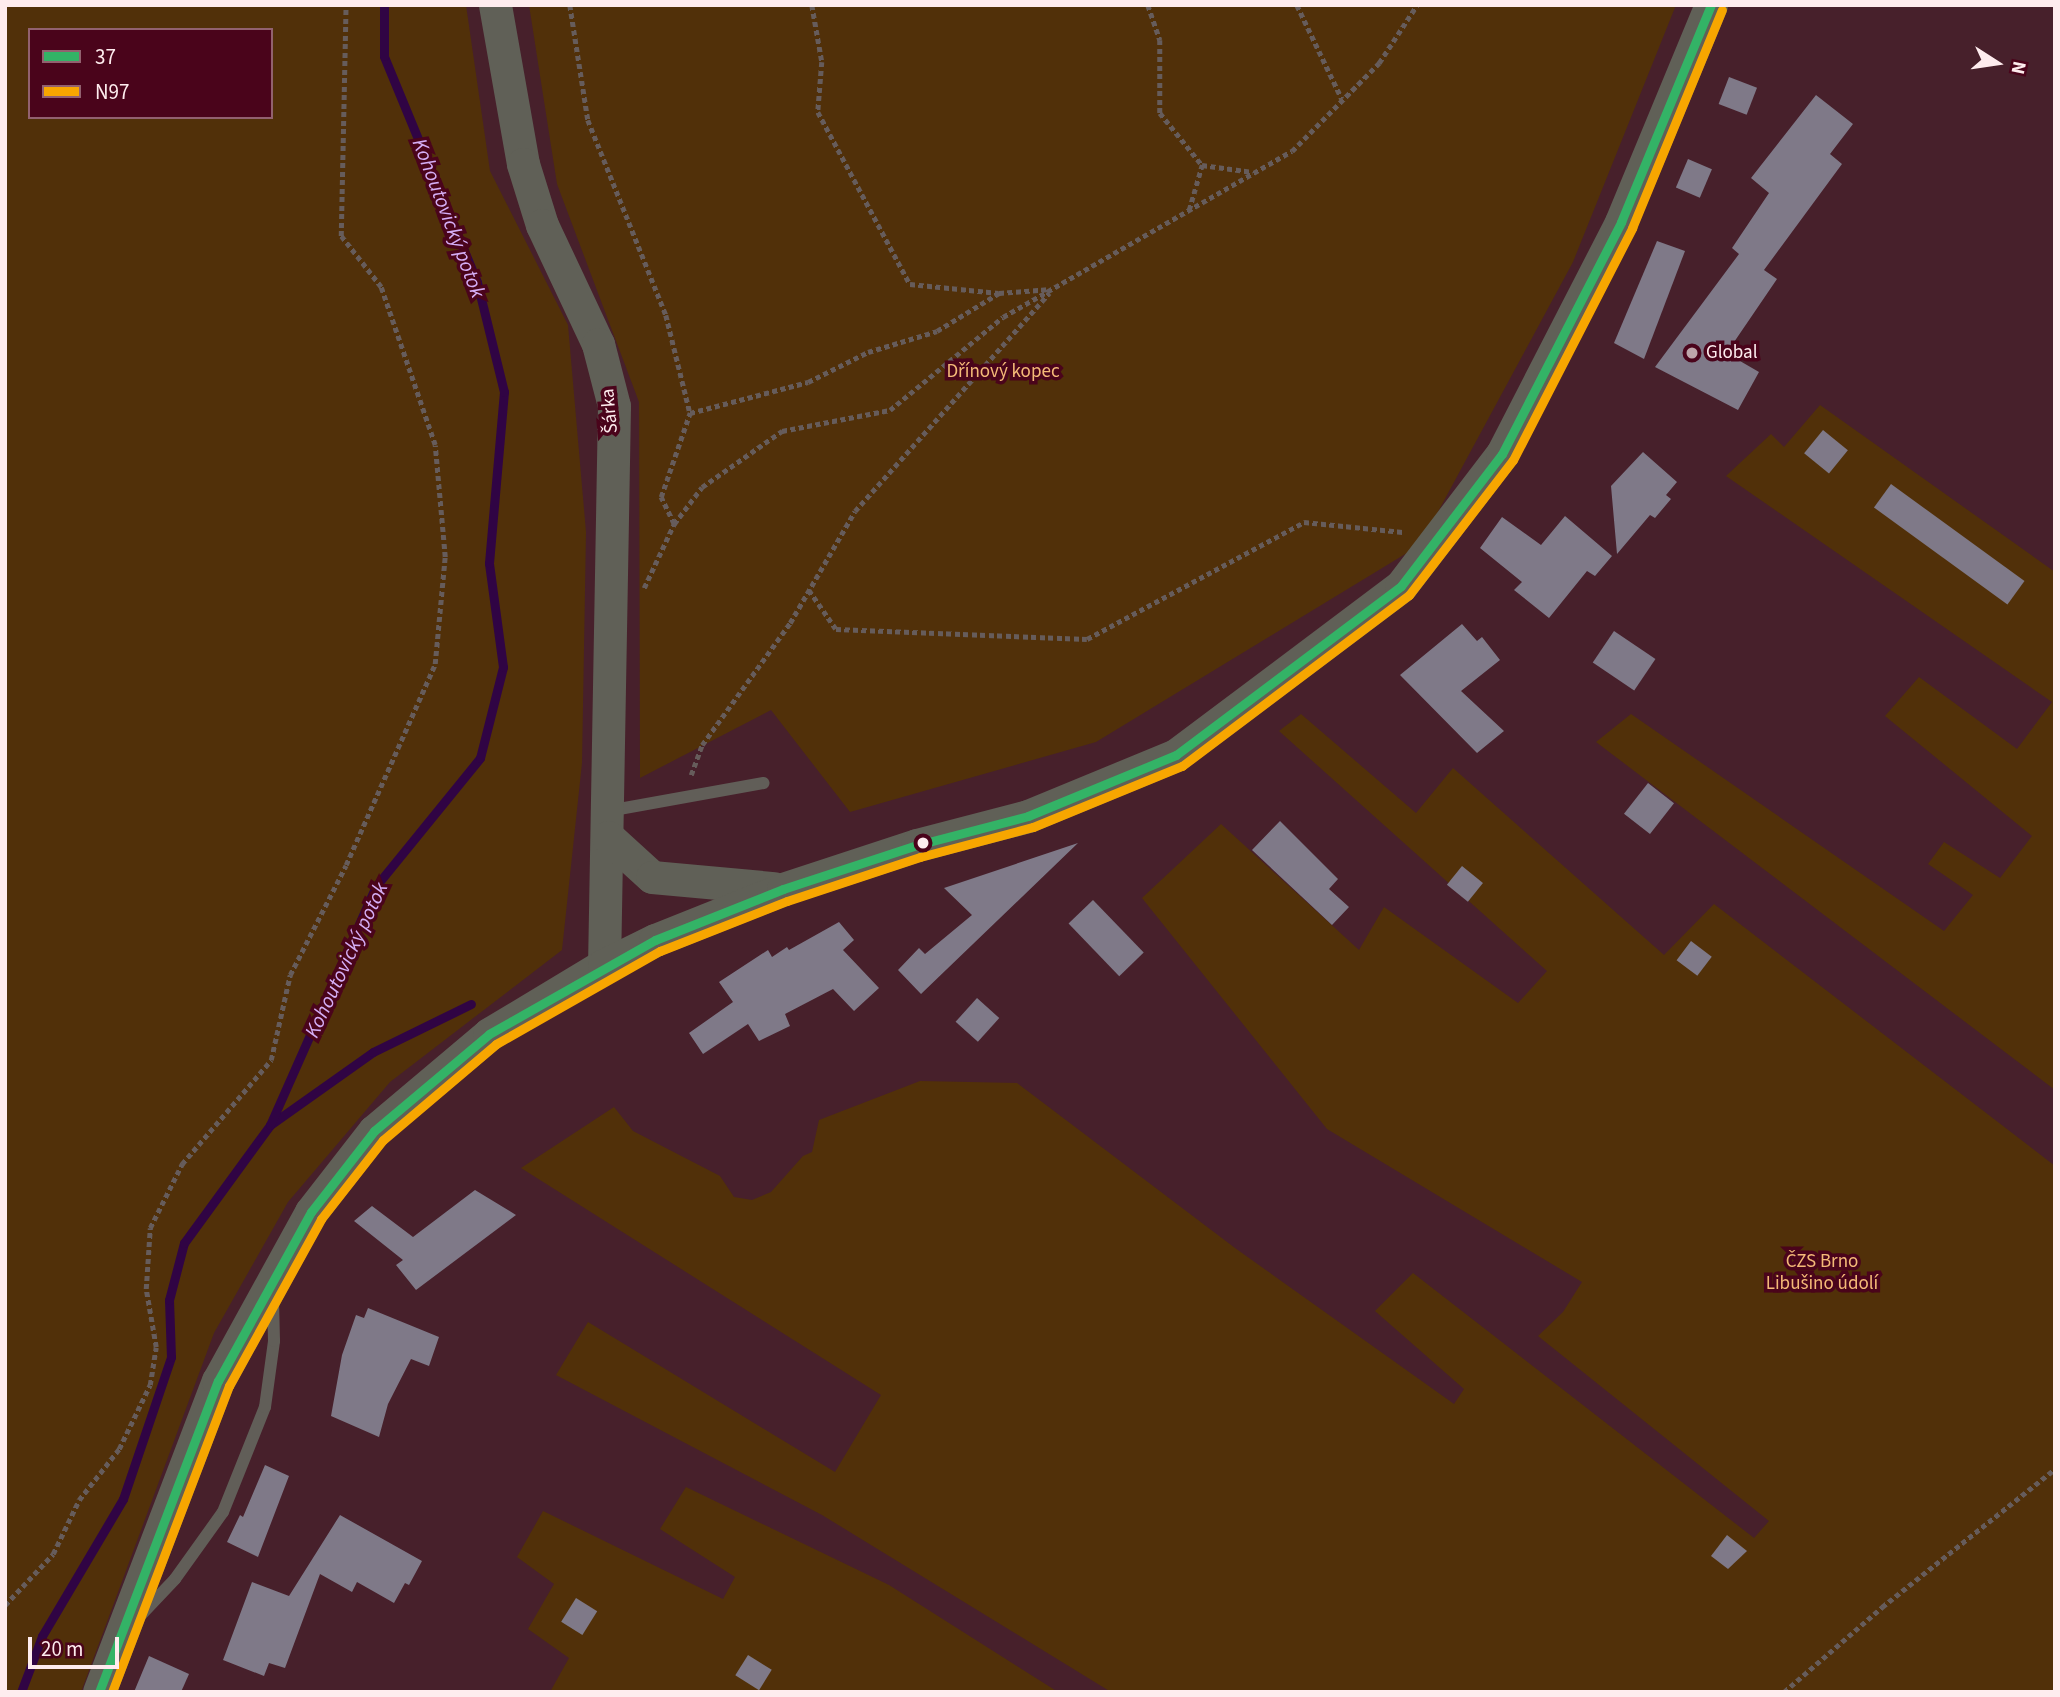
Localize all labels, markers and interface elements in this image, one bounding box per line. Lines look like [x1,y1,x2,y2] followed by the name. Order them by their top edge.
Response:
[28,28,273,119] legend
[1962,28,2032,98] north arrow
[95,42,116,72] text: 37
[2004,58,2033,76] text: N
[95,77,129,107] text: N97
[407,135,491,301] water label: Kohoutovický potok
[1706,342,1758,364] place label: Global
[1684,345,1700,361] marker: Global
[946,361,1060,383] park label: Dřínový kopec
[597,388,623,434] street label: Šárka
[916,836,930,850] unlabelled marker
[299,878,393,1042] water label: Kohoutovický potok
[1766,1251,1878,1295] park label: ČZS Brno Libušino údolí
[32,1624,122,1668] scale bar
[41,1634,83,1664] text: 20 m

